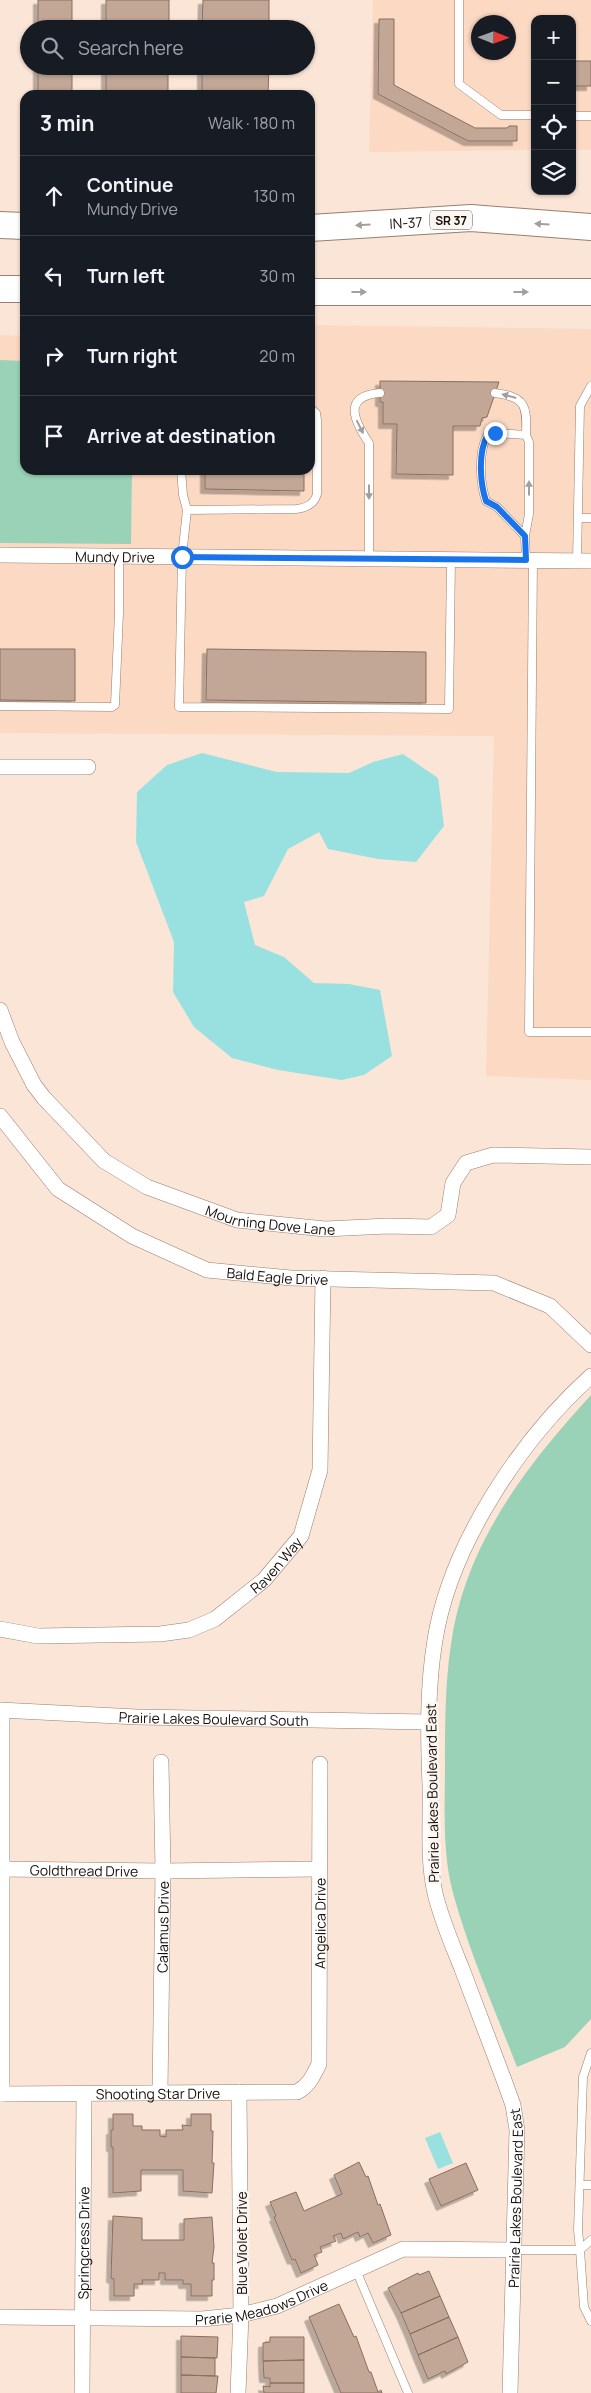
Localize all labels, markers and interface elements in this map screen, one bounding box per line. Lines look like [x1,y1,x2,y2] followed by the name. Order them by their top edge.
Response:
[471,15,516,60] north arrow
[531,15,576,195] map controls
[531,15,576,60] button: +
[20,20,315,75] search box
[38,34,66,62] icon: search
[78,35,184,61] text: Search here
[531,60,576,105] button: −
[531,105,576,150] button: locate
[40,109,94,137] text: 3 min
[208,112,295,134] text: Walk · 180 m
[531,150,576,195] button: layers
[87,172,173,198] text: Continue
[40,182,68,210] icon: ahead
[253,185,295,207] text: 130 m
[87,198,178,220] text: Mundy Drive
[430,210,472,230] road number: SR 37
[389,212,423,233] street label: IN-37
[534,219,550,227] one-way arrow
[355,222,371,230] one-way arrow
[40,262,68,290] icon: left
[87,263,165,289] text: Turn left
[260,265,295,287] text: 30 m
[351,288,367,296] one-way arrow
[513,288,529,296] one-way arrow
[40,342,68,370] icon: right
[87,343,177,369] text: Turn right
[259,345,295,367] text: 20 m
[501,392,516,400] one-way arrow
[356,420,364,435] one-way arrow
[40,422,68,450] icon: arrive
[484,422,507,445] route end
[87,423,276,449] text: Arrive at destination
[525,480,533,496] one-way arrow
[365,484,373,500] one-way arrow
[75,546,155,566] street label: Mundy Drive
[171,546,194,569] route start
[203,1200,336,1239] street label: Mourning Dove Lane
[226,1262,329,1288] street label: Bald Eagle Drive
[246,1532,306,1597] street label: Raven Way
[421,1703,443,1883] street label: Prairie Lakes Boulevard East
[118,1707,309,1729] street label: Prairie Lakes Boulevard South
[30,1860,138,1880] street label: Goldthread Drive
[310,1878,329,1969] street label: Angelica Drive
[152,1881,172,1973] street label: Calamus Drive
[96,2083,220,2103] street label: Shooting Star Drive
[503,2107,527,2288] street label: Prairie Lakes Boulevard East
[73,2186,93,2300] street label: Springcress Drive
[232,2191,251,2295] street label: Blue Violet Drive
[195,2275,331,2329] street label: Prarie Meadows Drive

